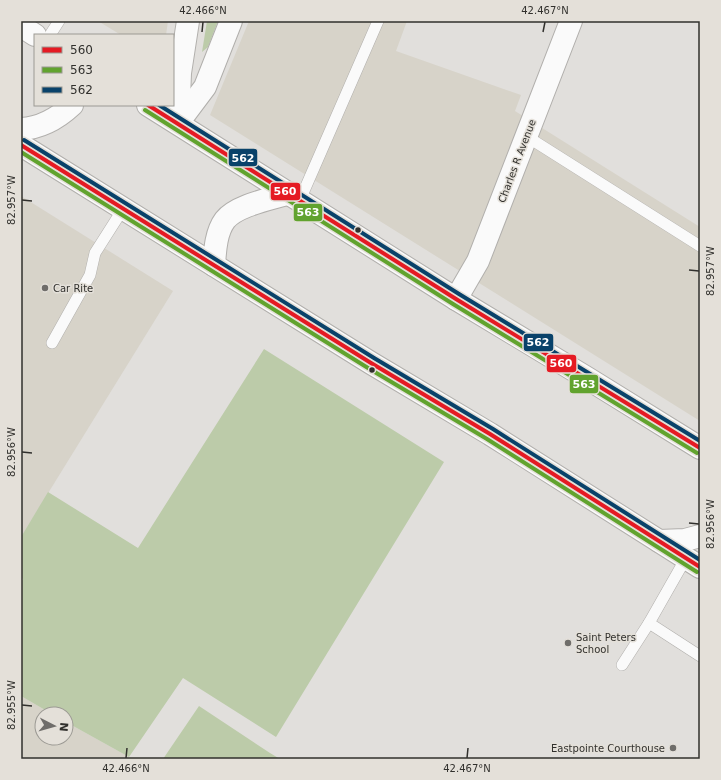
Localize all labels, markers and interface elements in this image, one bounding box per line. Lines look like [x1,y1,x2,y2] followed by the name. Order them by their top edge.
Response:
[179,5,227,16] text: 42.466°N
[521,5,569,16] text: 42.467°N
[34,34,174,106] legend
[70,43,93,57] text: 560
[70,63,93,77] text: 563
[70,83,93,97] text: 562
[496,118,538,204] street label: Charles R Avenue
[228,148,258,167] line badge: 562
[232,152,254,165] text: 562
[6,175,17,225] text: 82.957°W
[270,182,301,201] line badge: 560
[274,185,297,198] text: 560
[293,203,323,222] line badge: 563
[297,206,319,219] text: 563
[353,225,363,235] unlabelled marker
[705,246,716,296] text: 82.957°W
[40,283,50,293] marker: Car Rite
[53,283,93,294] place label: Car Rite
[523,333,554,352] line badge: 562
[527,336,549,349] text: 562
[546,354,577,373] line badge: 560
[550,357,573,370] text: 560
[367,365,377,375] unlabelled marker
[569,374,599,394] line badge: 563
[573,378,595,391] text: 563
[6,427,17,477] text: 82.956°W
[705,499,716,549] text: 82.956°W
[576,632,636,655] place label: Saint Peters School
[563,638,573,648] marker: Saint Peters School
[6,680,17,730] text: 82.955°W
[34,706,74,746] north arrow
[57,722,70,732] text: N
[551,743,665,754] place label: Eastpointe Courthouse
[668,743,678,753] marker: Eastpointe Courthouse
[102,763,150,774] text: 42.466°N
[443,763,491,774] text: 42.467°N

